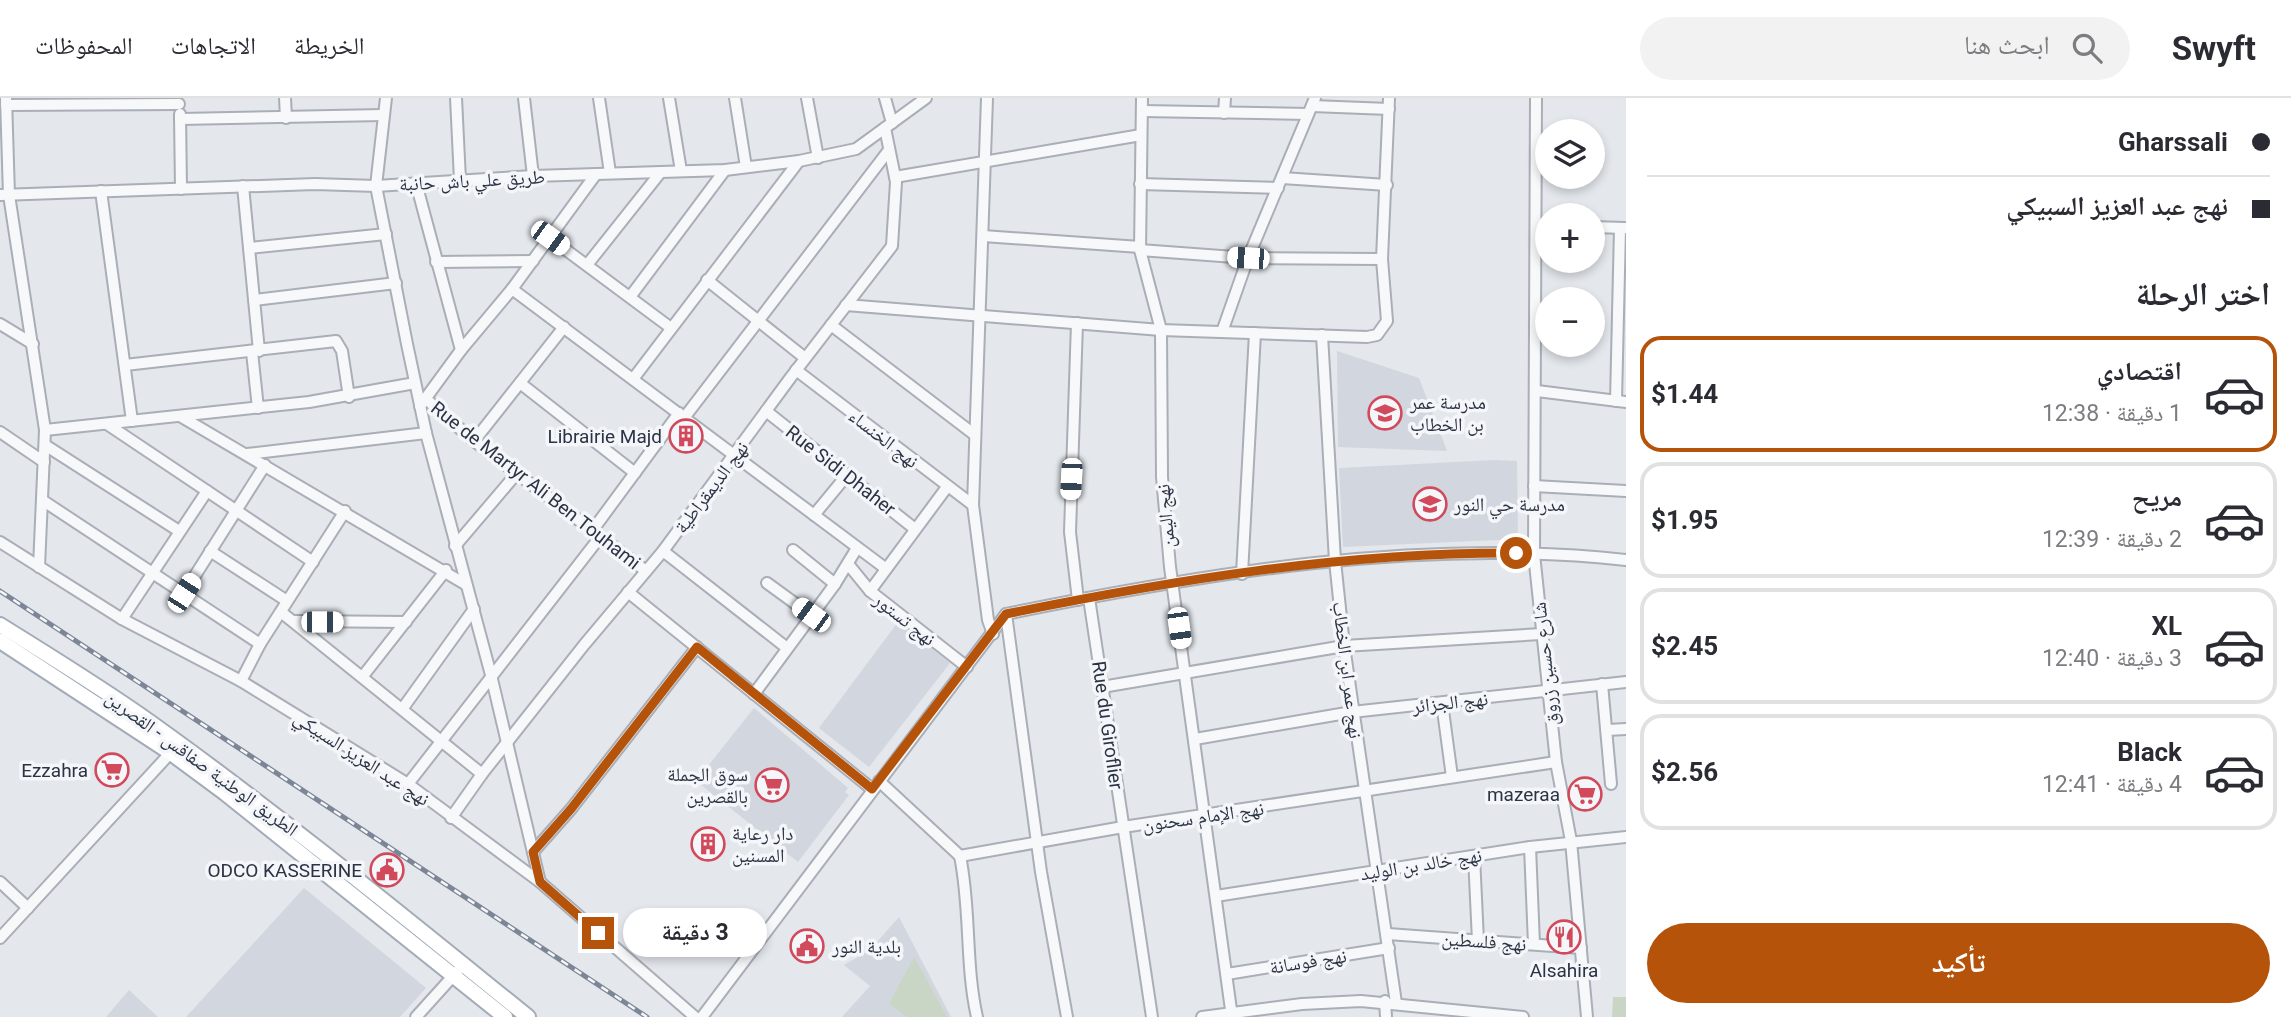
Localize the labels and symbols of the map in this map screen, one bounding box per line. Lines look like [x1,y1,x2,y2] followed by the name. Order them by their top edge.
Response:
[399,165,546,200] street label: طريق علي باش حانبة
[527,217,574,259] car
[1227,246,1270,270] car
[1409,391,1486,436] place label: مدرسة عمر بن الخطاب
[1366,394,1404,432] school or university icon: مدرسة عمر بن الخطاب
[426,396,645,574] street label: Rue de Martyr Ali Ben Touhami
[844,404,923,474] street label: نهج الخنساء
[667,417,705,455] building icon: Librairie Majd
[781,420,901,521] street label: Rue Sidi Dhaher
[547,425,662,448] place label: Librairie Majd
[669,437,754,538] street label: نهج الديمقراطية
[1060,457,1083,501] car
[1151,483,1181,549] street label: نهج اليمن
[1411,485,1449,523] school or university icon: مدرسة حي النور
[1453,493,1565,520] place label: مدرسة حي النور
[1500,537,1532,569] route start
[164,570,205,616] car
[868,588,940,651] street label: نهج تستور
[788,594,835,636] car
[1327,600,1367,740] street label: نهج عمر ابن الخطاب
[1528,601,1563,727] street label: شارع حسين زروق
[1166,606,1193,650] car
[302,612,344,633] car
[1087,659,1128,791] street label: Rue du Giroflier
[101,686,302,841] street label: الطريق الوطنية صفاقس - القصرين
[1410,687,1489,719] street label: نهج الجزائر
[288,706,434,814] street label: نهج عبد العزيز السبيكي
[93,751,131,789] supermarket icon: Ezzahra
[21,759,88,782] place label: Ezzahra
[667,763,748,808] place label: سوق الجملة بالقصرين
[753,766,791,804] supermarket icon: سوق الجملة بالقصرين
[1566,775,1604,813] supermarket icon: mazeraa
[1487,783,1560,806] place label: mazeraa
[1141,797,1266,838] street label: نهج الإمام سحنون
[732,822,793,867] place label: دار رعاية المسنين
[689,825,727,863] building icon: دار رعاية المسنين
[1359,844,1484,886] street label: نهج خالد بن الوليد
[368,851,406,889] public building icon: ODCO KASSERINE
[207,859,362,882] place label: ODCO KASSERINE
[622,908,766,958] callout: 3 دقيقة
[582,917,614,949] route end
[1545,918,1583,956] restaurant icon: Alsahira
[788,927,826,965] public building icon: بلدية النور
[1441,927,1527,957] street label: نهج فلسطين
[831,935,901,958] place label: بلدية النور
[1268,944,1348,980] street label: نهج فوسانة
[1530,959,1598,982] place label: Alsahira

